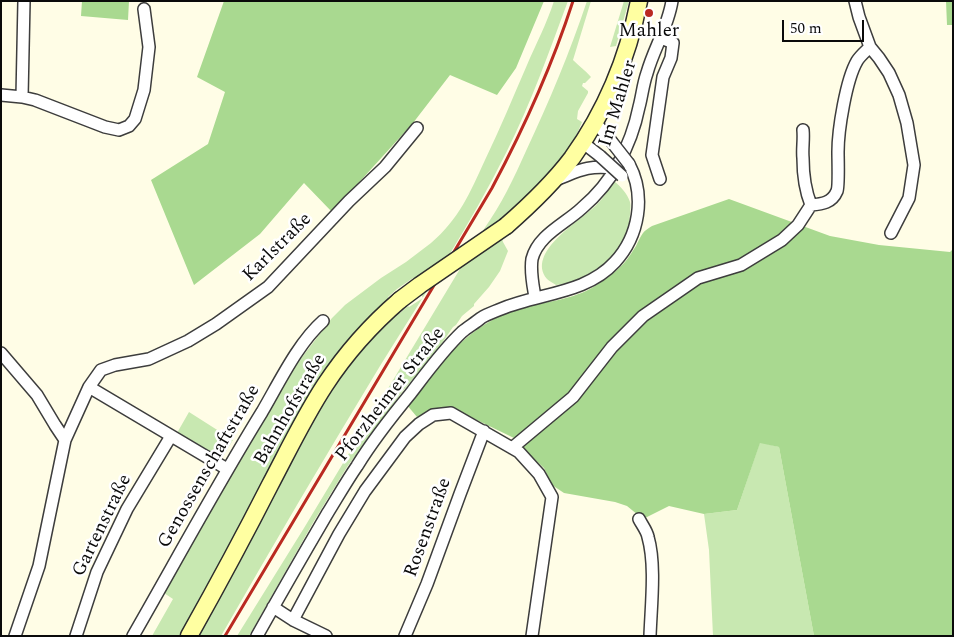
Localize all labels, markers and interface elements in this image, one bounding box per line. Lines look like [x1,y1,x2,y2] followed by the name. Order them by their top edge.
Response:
[643,7,655,19] marker: Mahler
[784,10,866,42] scale bar
[790,17,822,40] text: 50 m
[619,21,679,43] place label: Mahler
[595,58,643,150] street label: Im Mahler
[239,209,317,287] street label: Karlstraße
[332,323,450,467] street label: Pforzheimer Straße
[250,351,332,469] street label: Bahnhofstraße
[154,381,266,553] street label: Genossenschaftstraße
[68,471,138,581] street label: Gartenstraße
[401,475,457,581] street label: Rosenstraße

